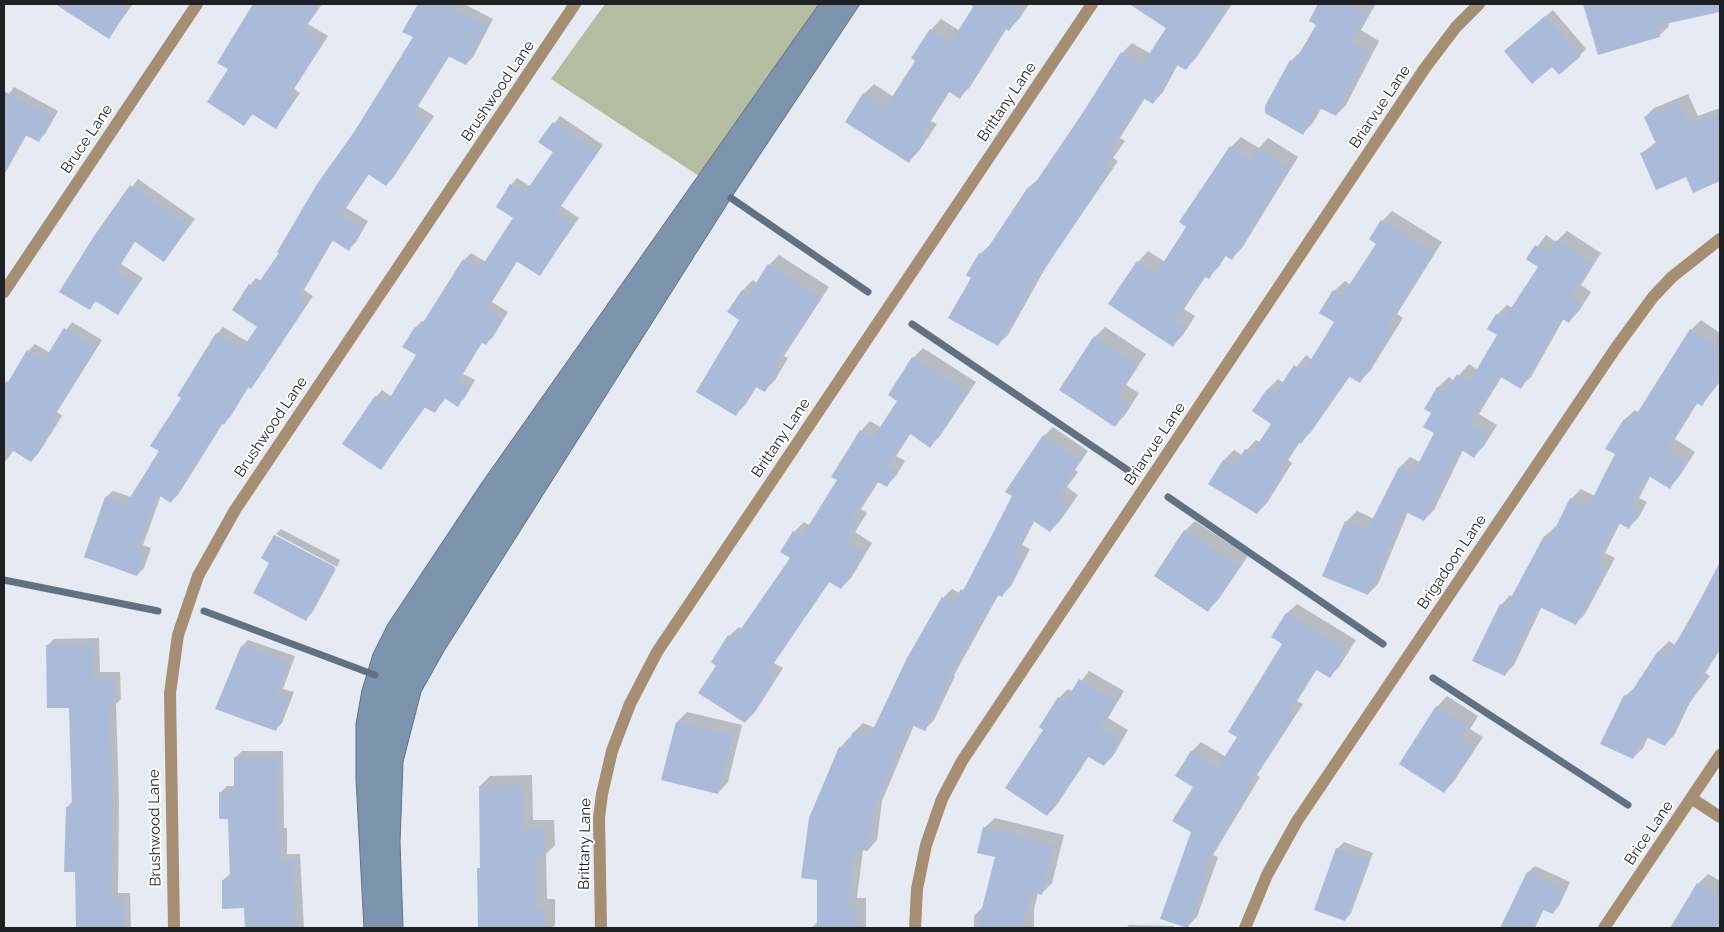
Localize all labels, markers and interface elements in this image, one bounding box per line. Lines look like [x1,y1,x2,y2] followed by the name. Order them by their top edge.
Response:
[458,37,538,145] street label: Brushwood Lane
[974,59,1040,145] street label: Brittany Lane
[1346,62,1414,152] street label: Briarvue Lane
[57,101,117,177] street label: Bruce Lane
[231,373,311,481] street label: Brushwood Lane
[748,395,814,481] street label: Brittany Lane
[1121,399,1189,489] street label: Briarvue Lane
[1414,511,1490,613] street label: Brigadoon Lane
[145,769,165,887] street label: Brushwood Lane
[1621,797,1677,869] street label: Brice Lane
[575,798,595,890] street label: Brittany Lane

